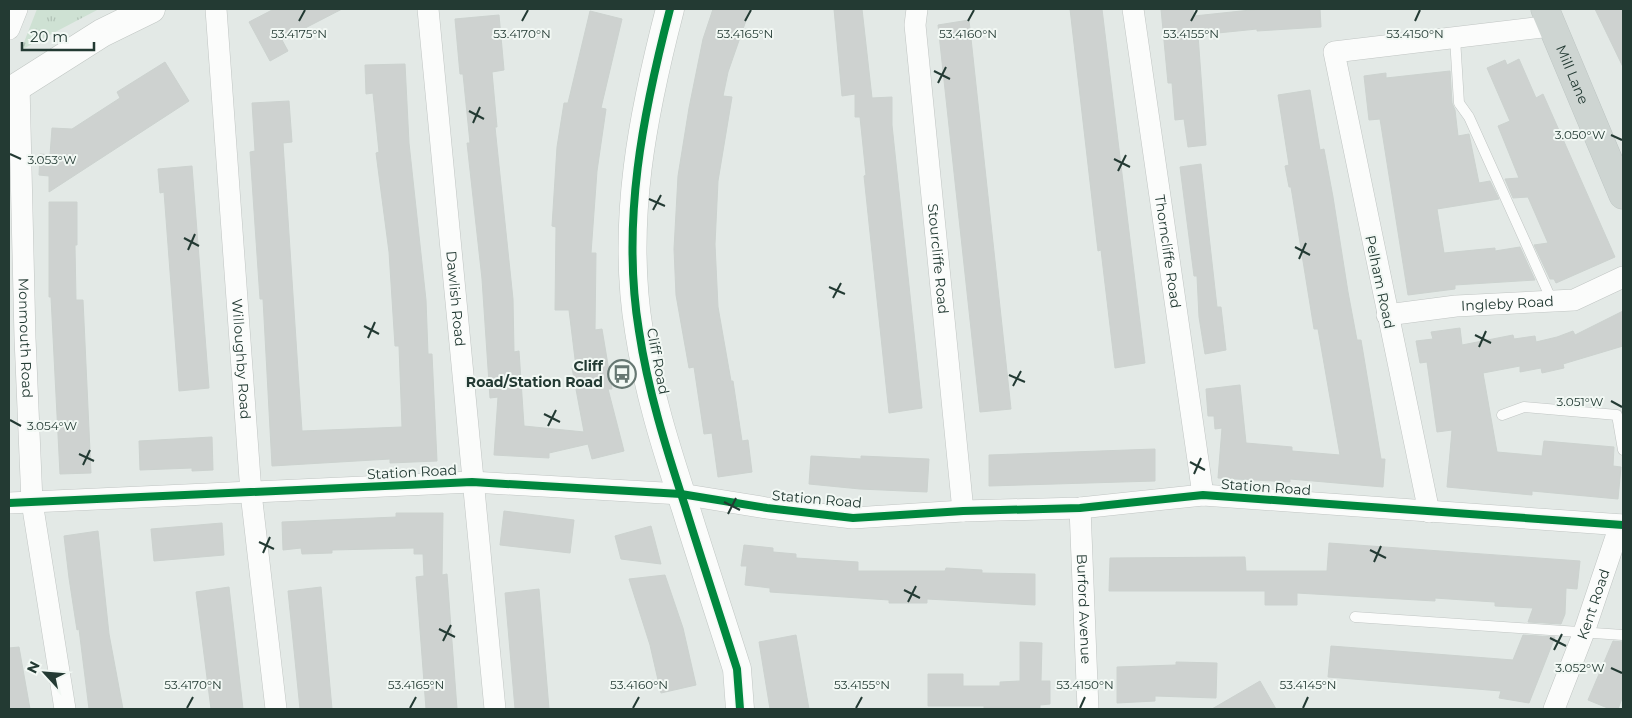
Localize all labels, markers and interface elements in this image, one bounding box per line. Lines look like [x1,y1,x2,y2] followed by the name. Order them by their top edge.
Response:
[22,20,95,52] scale bar
[271,26,327,41] text: 53.4175°N
[493,26,551,41] text: 53.4170°N
[717,26,773,41] text: 53.4165°N
[939,26,997,41] text: 53.4160°N
[1163,26,1219,41] text: 53.4155°N
[1386,26,1444,41] text: 53.4150°N
[30,27,68,46] text: 20 m
[1552,42,1593,107] street label: Mill Lane
[1555,127,1605,142] text: 3.050°W
[27,152,77,167] text: 3.053°W
[1151,193,1185,310] street label: Thorncliffe Road
[924,203,953,315] street label: Stourcliffe Road
[1361,234,1399,330] street label: Pelham Road
[442,250,469,347] street label: Dawlish Road
[15,278,37,398] street label: Monmouth Road
[1461,292,1554,315] street label: Ingleby Road
[228,298,255,420] street label: Willoughby Road
[643,326,673,396] street label: Cliff Road
[466,357,604,391] place label: Cliff Road/Station Road
[607,359,637,389] bus stop icon: Cliff Road/Station Road
[1557,394,1603,409] text: 3.051°W
[27,418,77,433] text: 3.054°W
[366,461,458,483] street label: Station Road
[1220,475,1312,499] street label: Station Road
[771,486,863,512] street label: Station Road
[1073,553,1095,664] street label: Burford Avenue
[1573,566,1614,642] street label: Kent Road
[20,648,70,698] north arrow
[23,658,44,676] text: N
[1555,660,1605,675] text: 3.052°W
[164,677,222,692] text: 53.4170°N
[388,677,444,692] text: 53.4165°N
[610,677,668,692] text: 53.4160°N
[834,677,890,692] text: 53.4155°N
[1056,677,1114,692] text: 53.4150°N
[1279,677,1337,692] text: 53.4145°N

